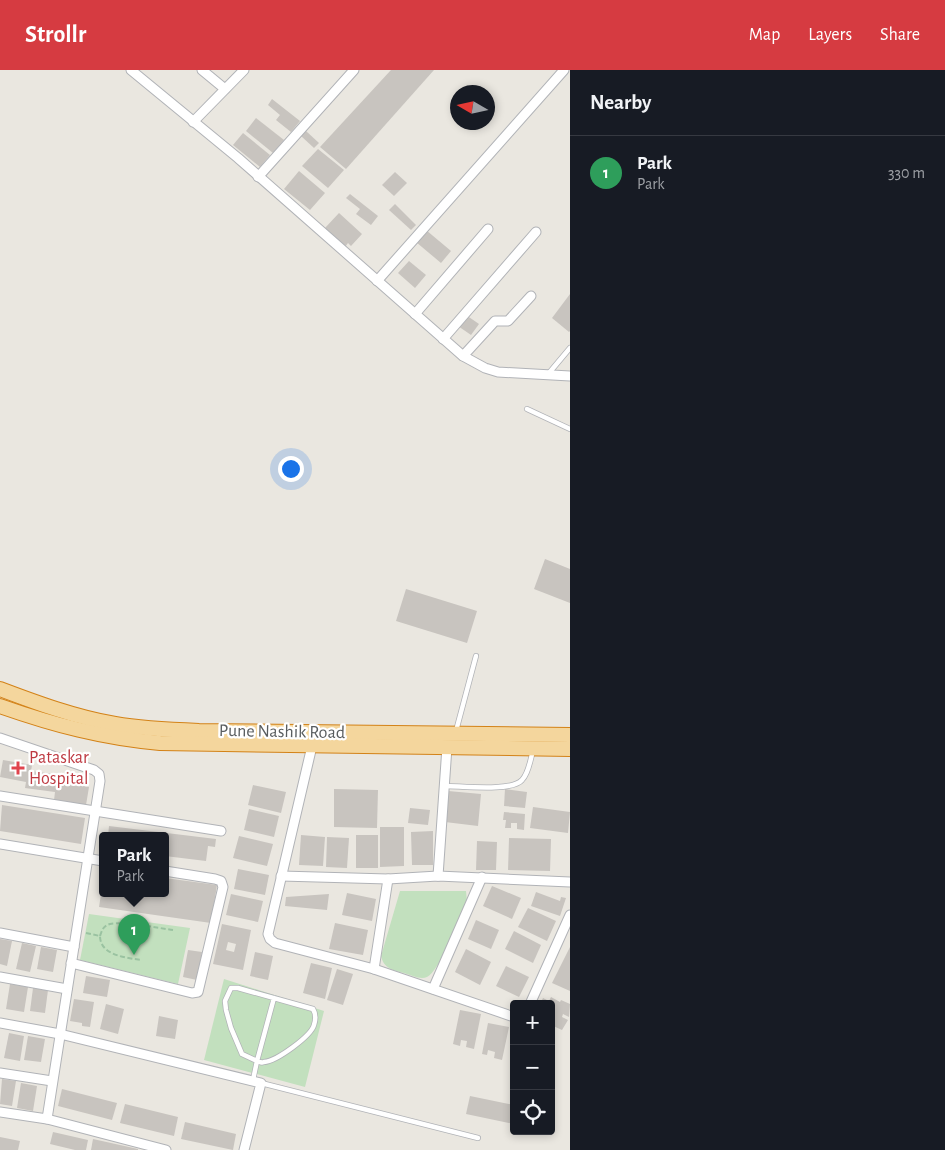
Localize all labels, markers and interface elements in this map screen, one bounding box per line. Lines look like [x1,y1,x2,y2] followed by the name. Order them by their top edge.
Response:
[25,23,86,47] text: Strollr
[749,26,780,44] text: Map
[808,26,852,44] text: Layers
[880,26,920,44] text: Share
[450,85,495,130] north arrow
[590,92,651,113] text: Nearby
[637,154,672,173] text: Park
[603,165,609,181] text: 1
[888,165,925,181] text: 330 m
[637,176,665,192] text: Park
[278,456,304,482] your location
[219,722,345,742] street label: Pune Nashik Road
[29,749,89,788] place label: Pataskar Hospital
[11,761,25,775] marker: Pataskar Hospital
[99,832,169,897] popup
[117,846,151,865] text: Park
[117,868,144,884] text: Park
[118,914,150,955] pin: 1
[510,1000,555,1135] map controls
[510,1000,555,1045] button: +
[510,1045,555,1090] button: −
[510,1090,555,1135] button: locate

